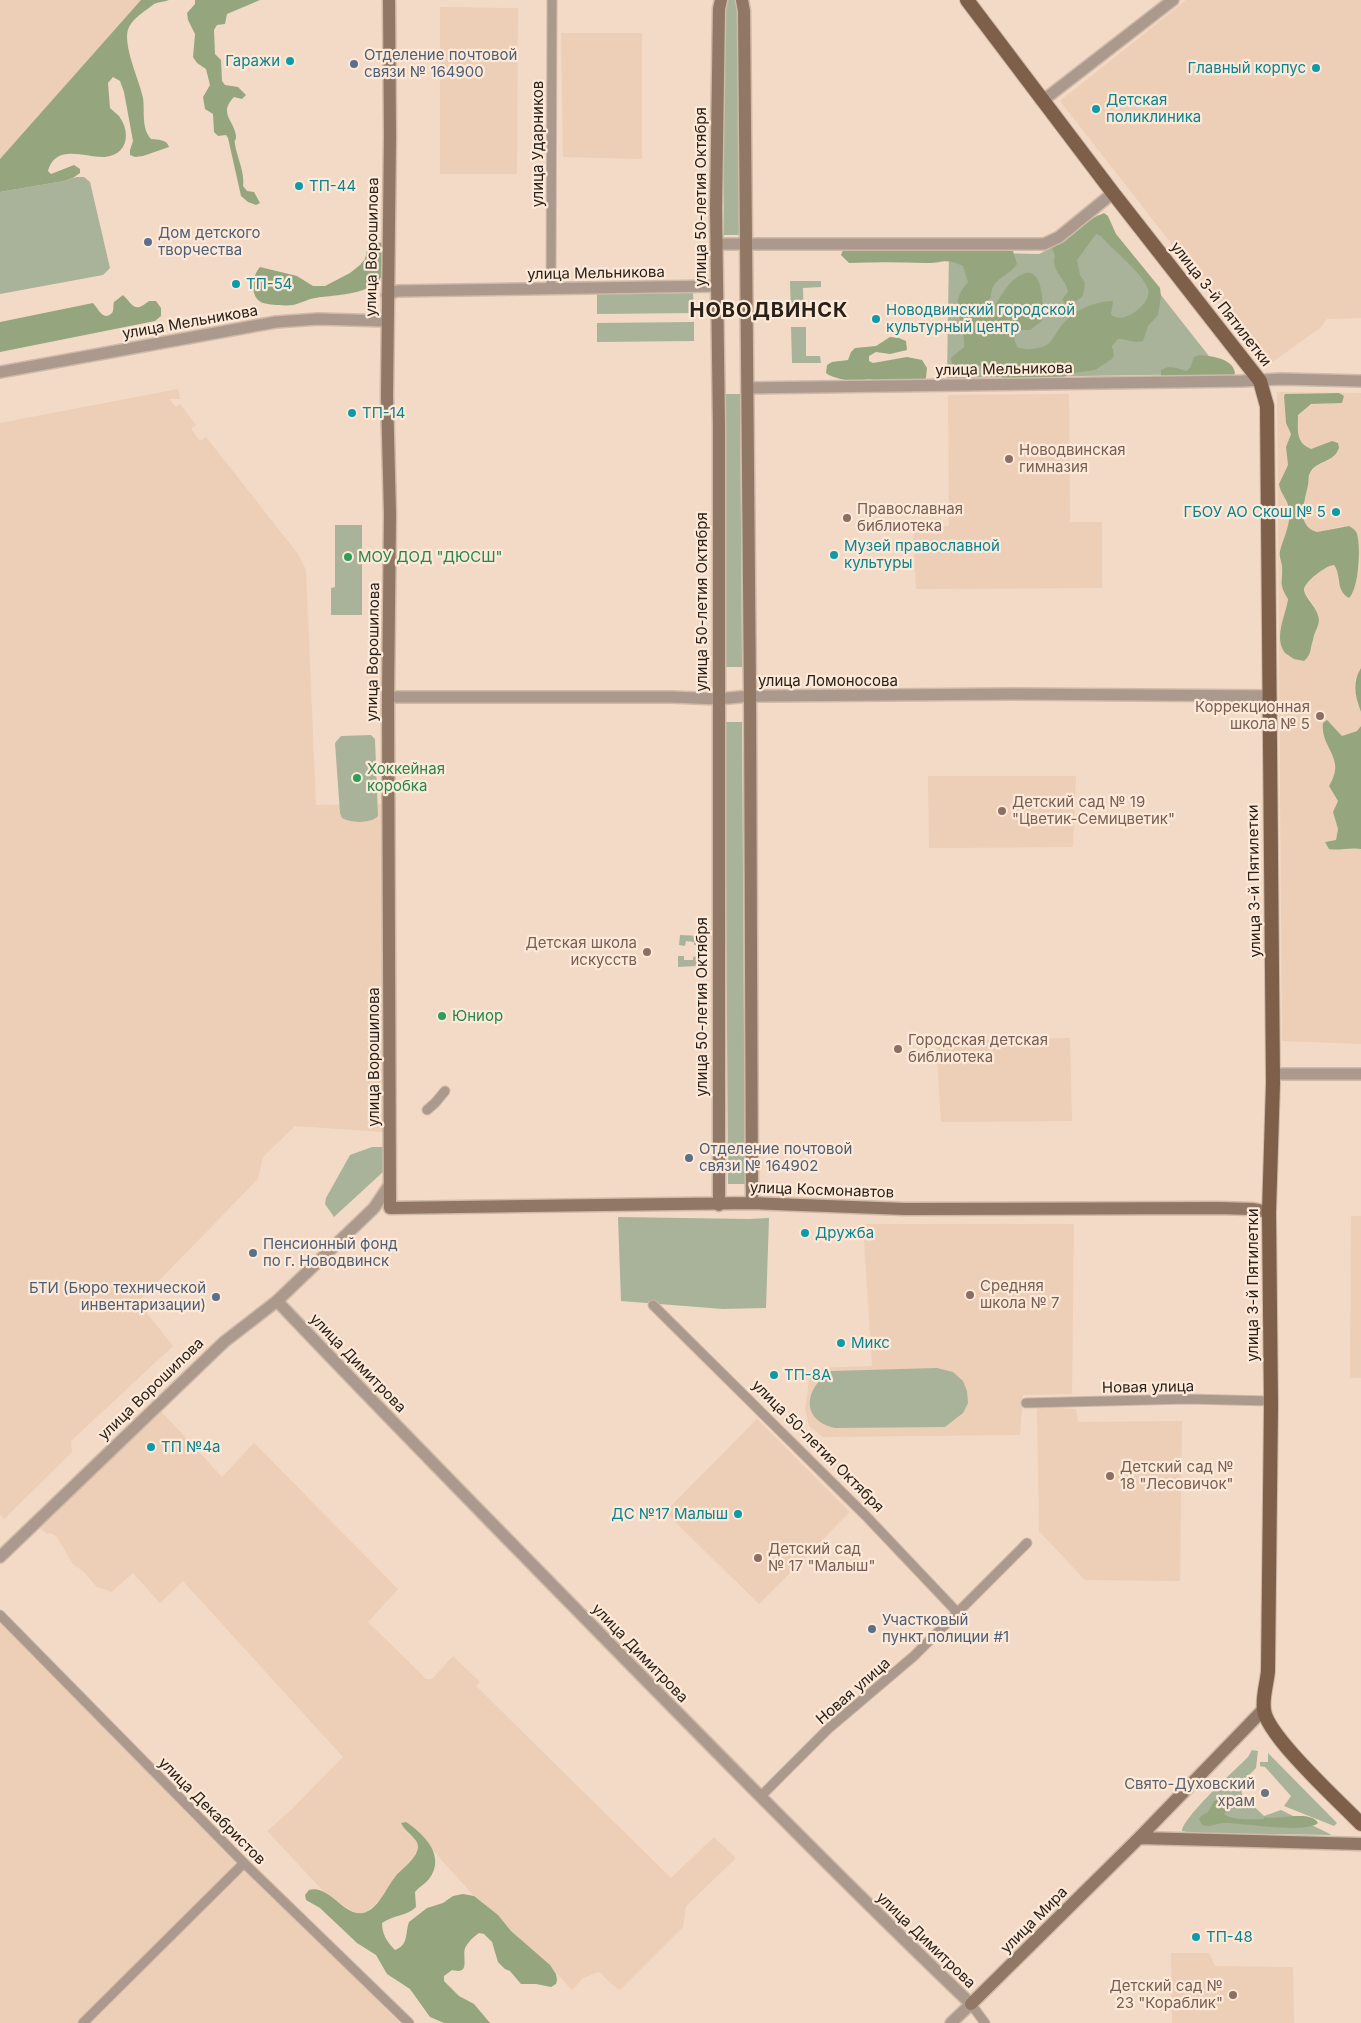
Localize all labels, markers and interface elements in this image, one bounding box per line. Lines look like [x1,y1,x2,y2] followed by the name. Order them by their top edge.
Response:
[364,45,517,81] place label: Отделение почтовой связи № 164900
[225,51,280,70] place label: Гаражи
[284,55,296,67] marker: Гаражи
[348,58,360,70] marker: Отделение почтовой связи № 164900
[1188,58,1306,77] place label: Главный корпус
[1310,62,1322,74] marker: Главный корпус
[528,81,547,207] street label: улица Ударников
[1106,90,1201,126] place label: Детская поликлиника
[1090,103,1102,115] marker: Детская поликлиника
[691,107,710,287] street label: улица 50-летия Октября
[309,176,356,195] place label: ТП-44
[361,177,382,317] street label: улица Ворошилова
[293,180,305,192] marker: ТП-44
[158,223,261,259] place label: Дом детского творчества
[142,236,154,248] marker: Дом детского творчества
[1167,237,1276,370] street label: улица 3-й Пятилетки
[527,262,665,283] street label: улица Мельникова
[246,274,293,293] place label: ТП-54
[230,278,242,290] marker: ТП-54
[690,298,848,322] district label: НОВОДВИНСК
[121,300,259,343] street label: улица Мельникова
[886,300,1075,336] place label: Новодвинский городской культурный центр
[870,313,882,325] marker: Новодвинский городской культурный центр
[935,358,1073,379] street label: улица Мельникова
[362,403,406,422] place label: ТП-14
[346,407,358,419] marker: ТП-14
[1019,440,1126,476] place label: Новодвинская гимназия
[1003,453,1015,465] marker: Новодвинская гимназия
[857,499,963,535] place label: Православная библиотека
[1183,502,1326,521] place label: ГБОУ АО Скош № 5
[1330,506,1342,518] marker: ГБОУ АО Скош № 5
[692,512,711,692] street label: улица 50-летия Октября
[841,512,853,524] marker: Православная библиотека
[844,536,1000,572] place label: Музей православной культуры
[358,547,503,566] place label: МОУ ДОД "ДЮСШ"
[828,549,840,561] marker: Музей православной культуры
[342,551,354,563] marker: МОУ ДОД "ДЮСШ"
[362,582,383,722] street label: улица Ворошилова
[758,671,898,690] street label: улица Ломоносова
[1195,697,1310,733] place label: Коррекционная школа № 5
[1314,710,1326,722] marker: Коррекционная школа № 5
[367,759,445,795] place label: Хоккейная коробка
[351,772,363,784] marker: Хоккейная коробка
[1012,792,1175,828] place label: Детский сад № 19 "Цветик-Семицветик"
[1243,804,1264,958] street label: улица 3-й Пятилетки
[996,805,1008,817] marker: Детский сад № 19 "Цветик-Семицветик"
[692,917,711,1097] street label: улица 50-летия Октября
[525,933,637,969] place label: Детская школа искусств
[641,946,653,958] marker: Детская школа искусств
[364,987,383,1127] street label: улица Ворошилова
[452,1006,503,1025] place label: Юниор
[436,1010,448,1022] marker: Юниор
[908,1030,1048,1066] place label: Городская детская библиотека
[892,1043,904,1055] marker: Городская детская библиотека
[699,1139,852,1175] place label: Отделение почтовой связи № 164902
[683,1152,695,1164] marker: Отделение почтовой связи № 164902
[750,1177,895,1202] street label: улица Космонавтов
[1243,1208,1262,1362] street label: улица 3-й Пятилетки
[815,1223,874,1242] place label: Дружба
[799,1227,811,1239] marker: Дружба
[263,1234,398,1270] place label: Пенсионный фонд по г. Новодвинск
[247,1247,259,1259] marker: Пенсионный фонд по г. Новодвинск
[980,1276,1059,1312] place label: Средняя школа № 7
[29,1278,206,1314] place label: БТИ (Бюро технической инвентаризации)
[964,1289,976,1301] marker: Средняя школа № 7
[210,1291,222,1303] marker: БТИ (Бюро технической инвентаризации)
[306,1309,411,1416] street label: улица Димитрова
[94,1333,207,1444] street label: улица Ворошилова
[851,1333,890,1352] place label: Микс
[835,1337,847,1349] marker: Микс
[784,1365,831,1384] place label: ТП-8А
[768,1369,780,1381] marker: ТП-8А
[748,1375,889,1516] street label: улица 50-летия Октября
[1102,1376,1194,1397] street label: Новая улица
[161,1437,221,1456] place label: ТП №4а
[145,1441,157,1453] marker: ТП №4а
[1120,1457,1234,1493] place label: Детский сад № 18 "Лесовичок"
[1104,1470,1116,1482] marker: Детский сад № 18 "Лесовичок"
[611,1504,728,1523] place label: ДС №17 Малыш
[732,1508,744,1520] marker: ДС №17 Малыш
[768,1539,875,1575] place label: Детский сад № 17 "Малыш"
[752,1552,764,1564] marker: Детский сад № 17 "Малыш"
[588,1599,693,1706] street label: улица Димитрова
[882,1610,1009,1646] place label: Участковый пункт полиции #1
[866,1623,878,1635] marker: Участковый пункт полиции #1
[812,1653,894,1728] street label: Новая улица
[155,1753,270,1868] street label: улица Декабристов
[1124,1774,1255,1810] place label: Свято-Духовский храм
[1259,1787,1271,1799] marker: Свято-Духовский храм
[996,1882,1071,1957] street label: улица Мира
[873,1887,980,1992] street label: улица Димитрова
[1206,1927,1253,1946] place label: ТП-48
[1190,1931,1202,1943] marker: ТП-48
[1109,1976,1223,2012] place label: Детский сад № 23 "Кораблик"
[1227,1989,1239,2001] marker: Детский сад № 23 "Кораблик"

